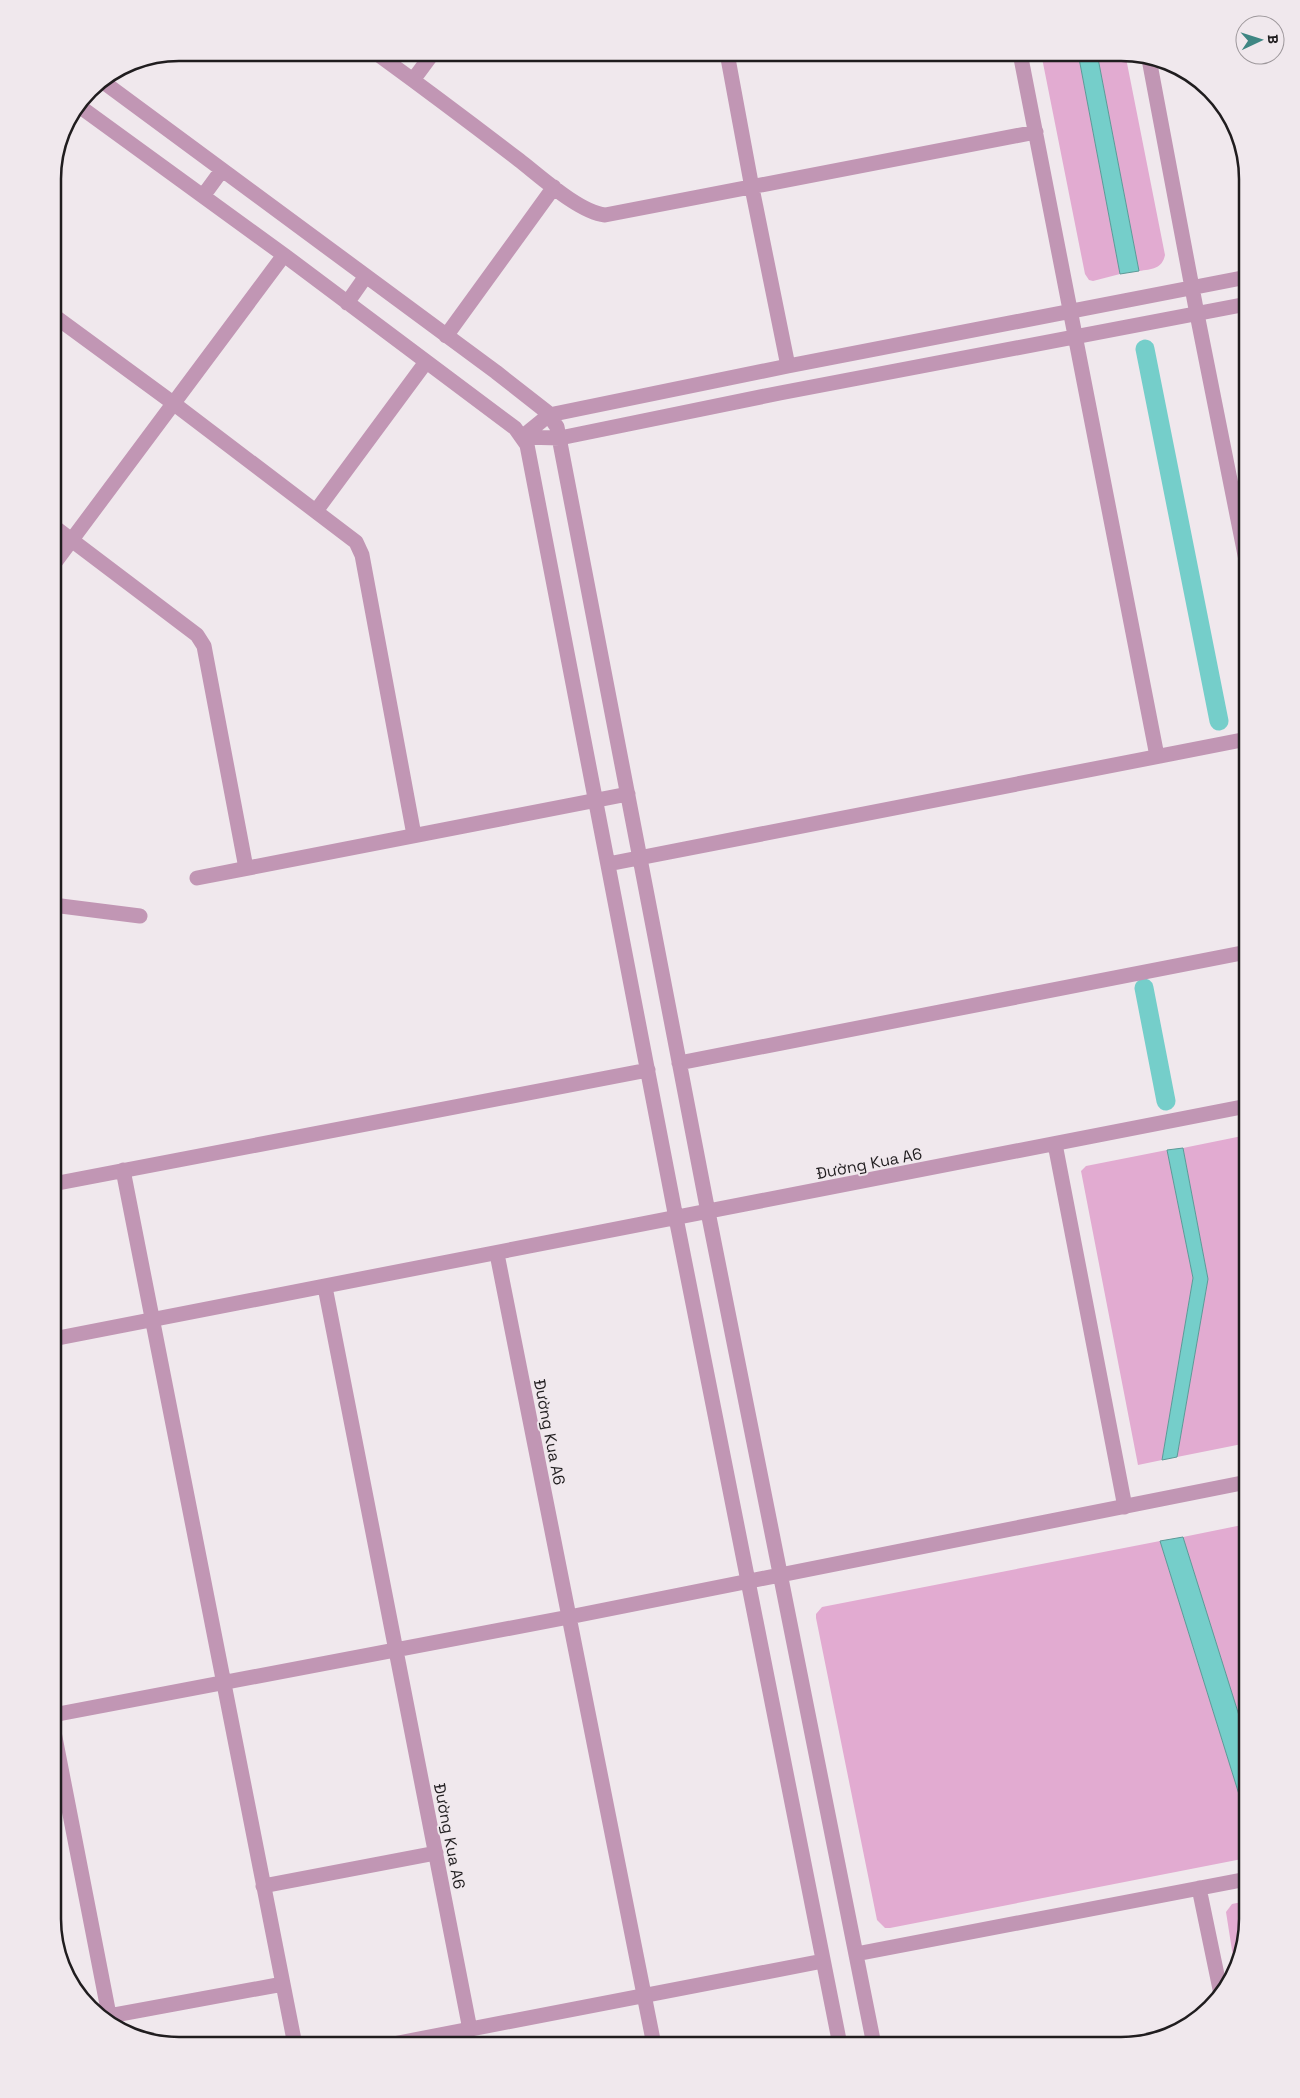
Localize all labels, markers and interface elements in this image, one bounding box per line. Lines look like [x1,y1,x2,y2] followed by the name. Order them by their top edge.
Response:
[1235,15,1285,65] north arrow
[1264,34,1282,44] text: B
[814,1143,924,1184] street label: Đường Kua A6
[529,1377,570,1487] street label: Đường Kua A6
[429,1781,470,1891] street label: Đường Kua A6

